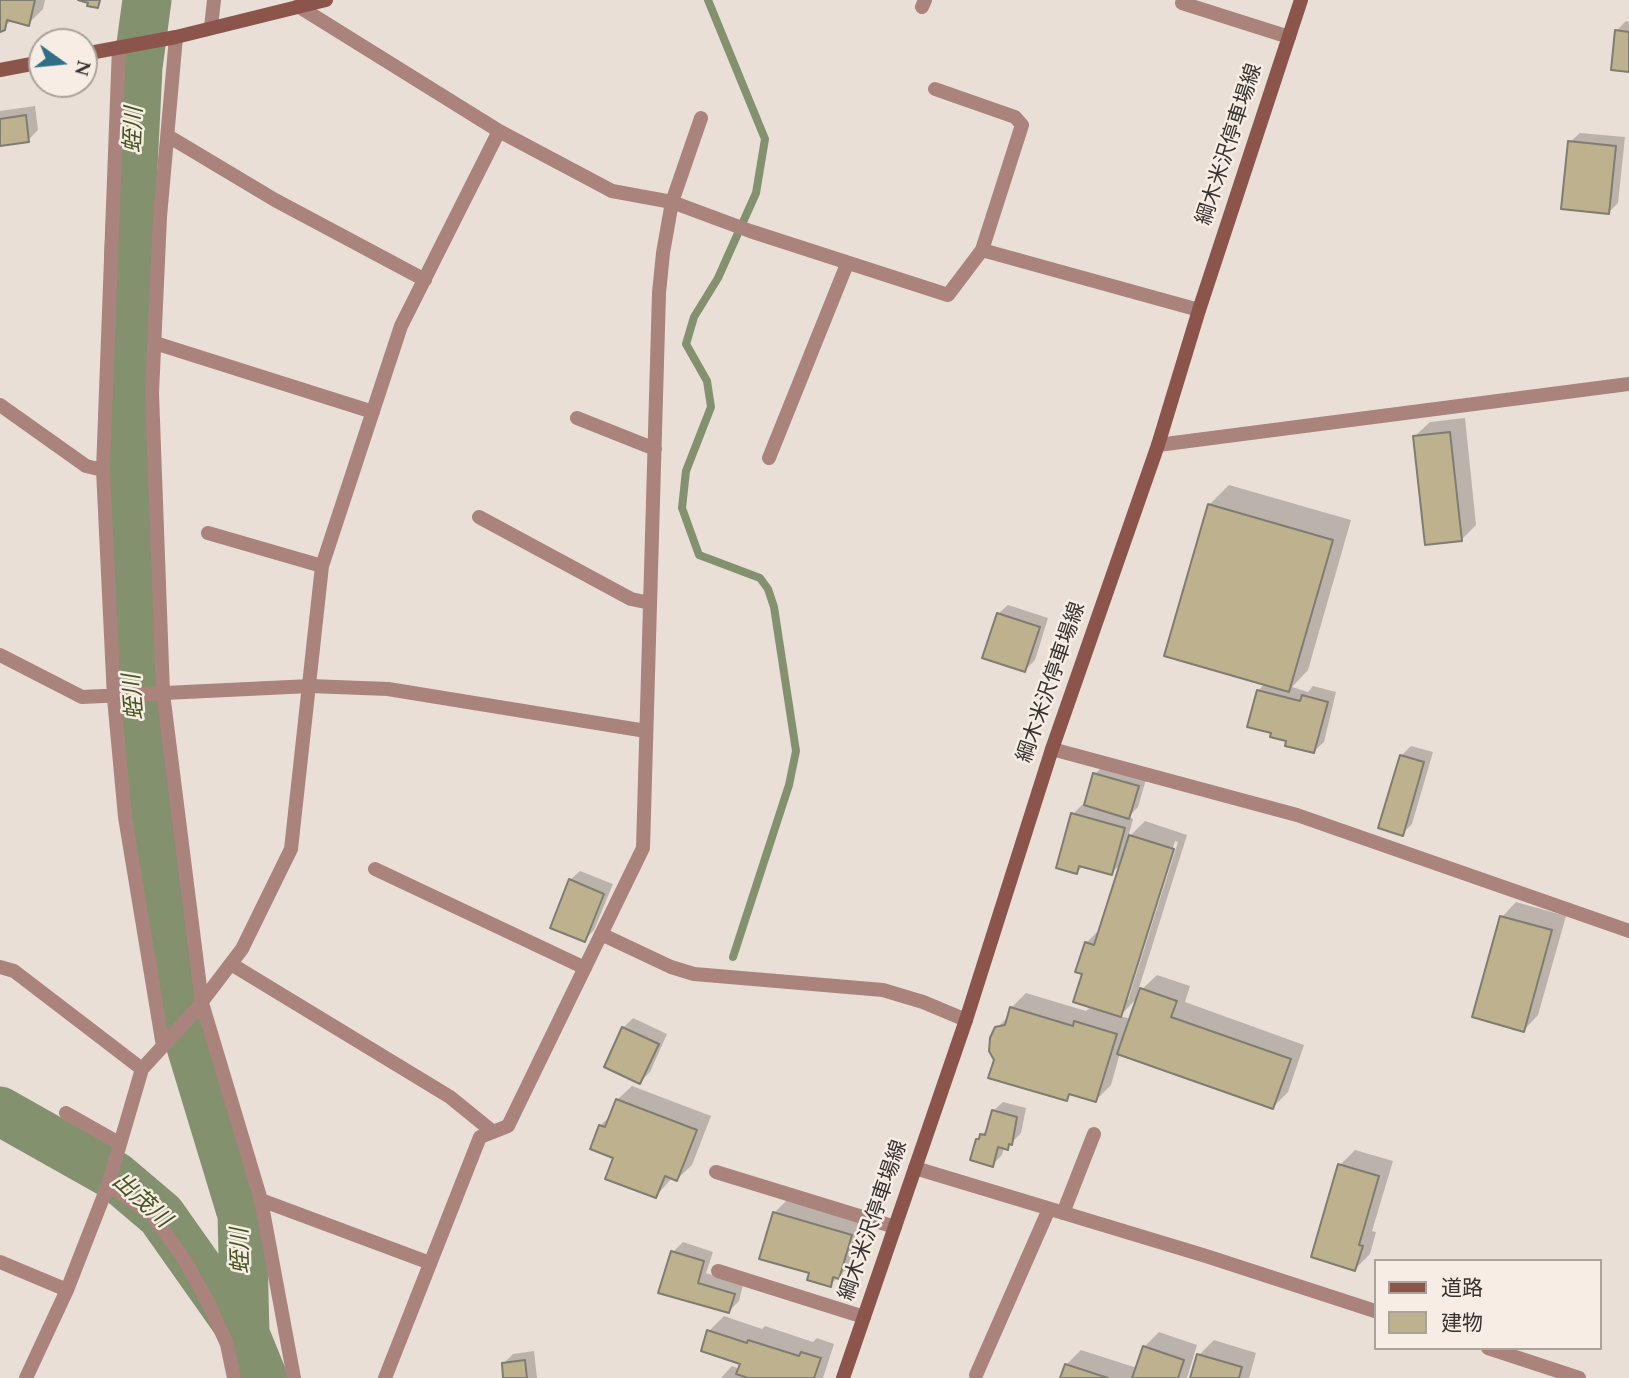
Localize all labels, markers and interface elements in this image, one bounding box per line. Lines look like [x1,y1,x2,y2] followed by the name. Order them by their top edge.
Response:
[28,28,98,98] north arrow
[66,57,98,79] text: N
[1193,61,1269,229] street label: 綱木米沢停車場線
[121,107,151,153] water label: 蛭川
[1014,599,1092,767] street label: 綱木米沢停車場線
[120,673,152,721] water label: 蛭川
[836,1137,914,1305] street label: 綱木米沢停車場線
[105,1169,175,1235] water label: 出茂川
[228,1228,258,1274] water label: 蛭川
[1374,1259,1601,1350] legend
[1441,1273,1483,1305] text: 道路
[1441,1308,1483,1340] text: 建物

